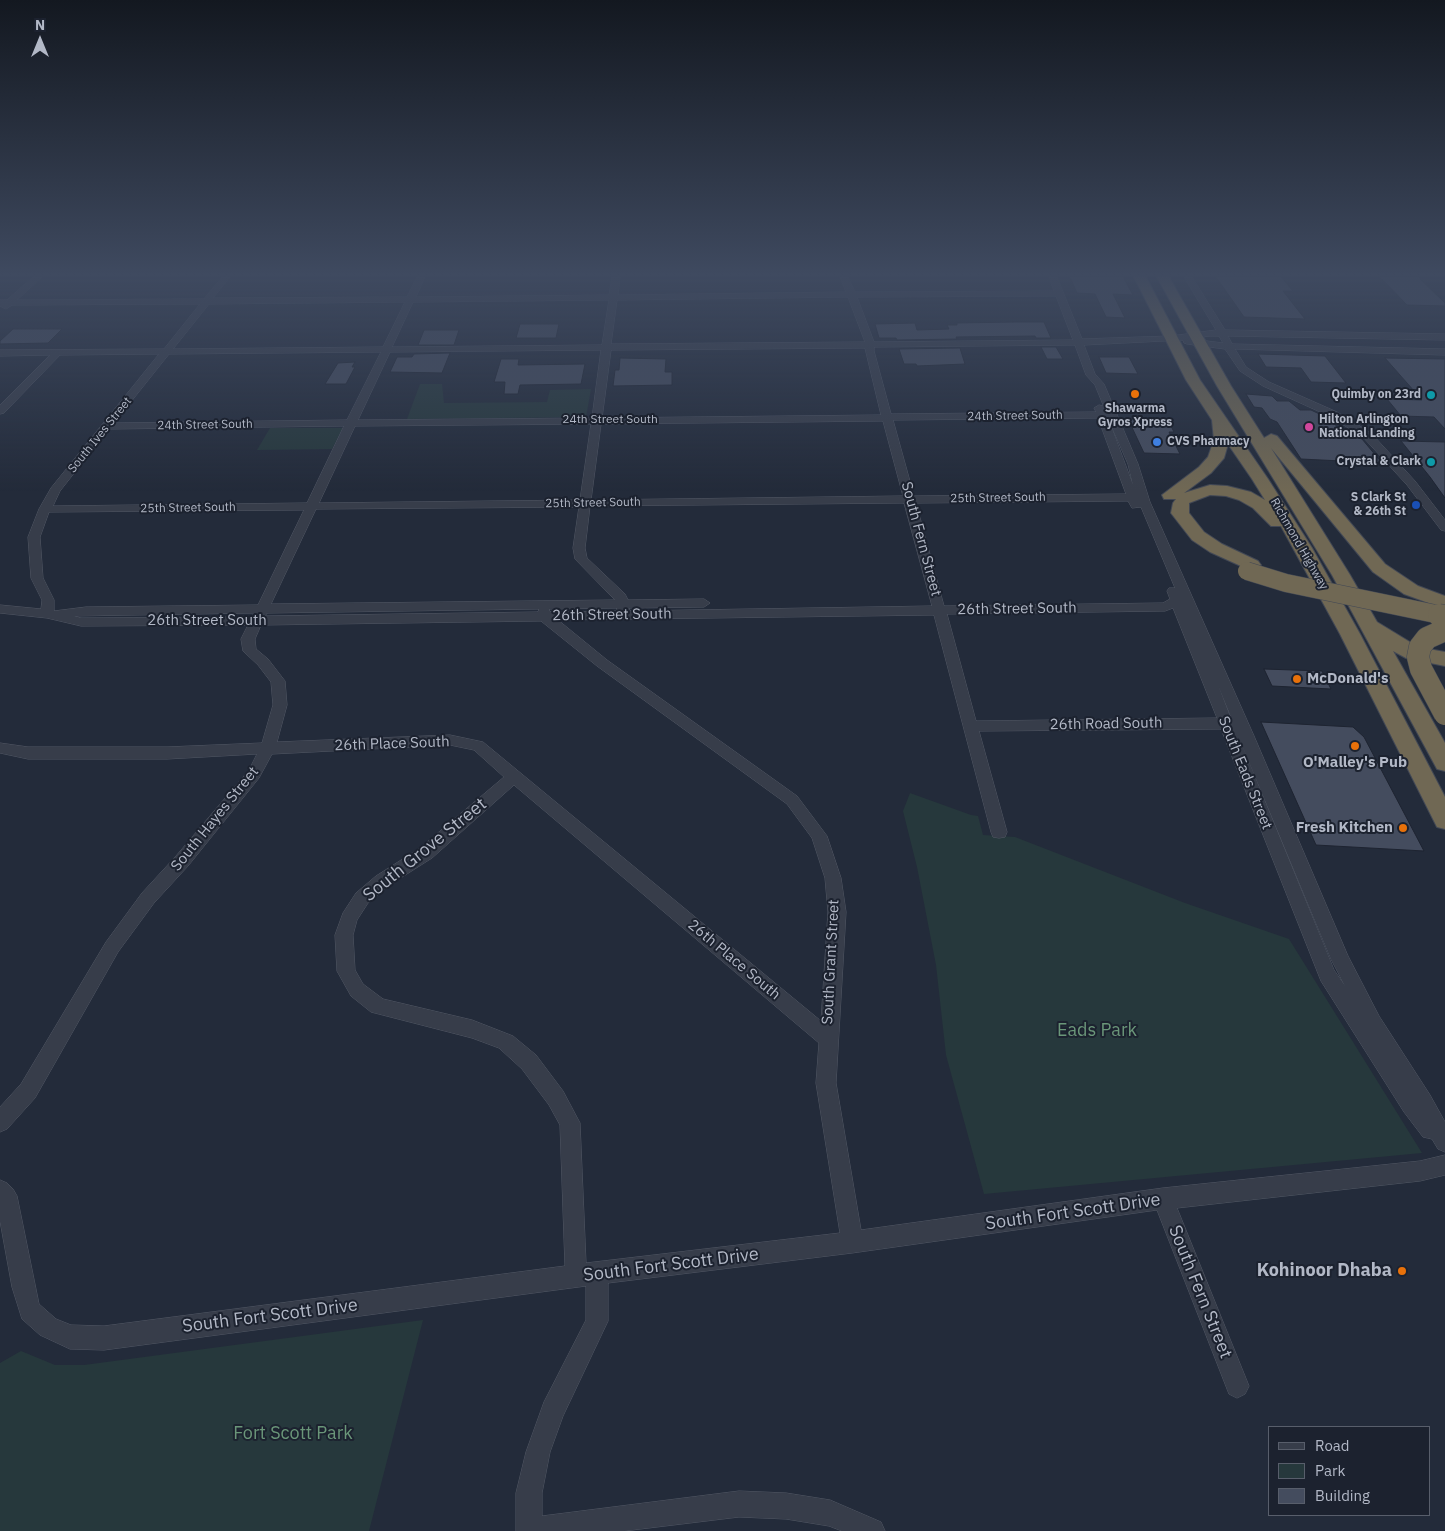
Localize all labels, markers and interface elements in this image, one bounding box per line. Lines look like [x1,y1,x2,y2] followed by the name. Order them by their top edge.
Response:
[15,15,65,65] north arrow
[35,16,45,34] text: N
[1129,388,1141,400] marker: Shawarma Gyros Xpress
[1331,388,1421,402] place label: Quimby on 23rd
[1425,389,1437,401] marker: Quimby on 23rd
[65,394,135,476] street label: South Ives Street
[1098,402,1172,430] place label: Shawarma Gyros Xpress
[967,408,1063,424] street label: 24th Street South
[562,413,658,427] street label: 24th Street South
[1319,413,1415,441] place label: Hilton Arlington National Landing
[157,417,253,433] street label: 24th Street South
[1303,421,1315,433] marker: Hilton Arlington National Landing
[1167,435,1249,449] place label: CVS Pharmacy
[1151,436,1163,448] marker: CVS Pharmacy
[1337,455,1421,469] place label: Crystal & Clark
[1425,456,1437,468] marker: Crystal & Clark
[897,480,945,598] street label: South Fern Street
[950,490,1046,506] street label: 25th Street South
[1351,491,1406,519] place label: S Clark St & 26th St
[545,495,641,511] street label: 25th Street South
[1267,496,1331,592] street label: Richmond Highway
[1410,499,1422,511] marker: S Clark St & 26th St
[140,500,236,516] street label: 25th Street South
[957,599,1077,619] street label: 26th Street South
[552,605,672,625] street label: 26th Street South
[147,612,267,630] street label: 26th Street South
[1307,670,1389,688] place label: McDonald's
[1291,673,1303,685] marker: McDonald's
[1049,714,1163,734] street label: 26th Road South
[1214,714,1276,832] street label: South Eads Street
[334,733,450,755] street label: 26th Place South
[1349,740,1361,752] marker: O'Malley's Pub
[1303,754,1407,772] place label: O'Malley's Pub
[167,763,263,875] street label: South Hayes Street
[359,794,491,906] street label: South Grove Street
[1296,819,1393,837] place label: Fresh Kitchen
[1397,822,1409,834] marker: Fresh Kitchen
[819,899,843,1025] street label: South Grant Street
[684,916,784,1004] street label: 26th Place South
[1057,1020,1137,1042] park label: Eads Park
[984,1189,1162,1235] street label: South Fort Scott Drive
[1163,1222,1237,1362] street label: South Fern Street
[582,1244,760,1286] street label: South Fort Scott Drive
[1257,1260,1392,1282] place label: Kohinoor Dhaba
[1396,1265,1408,1277] marker: Kohinoor Dhaba
[181,1295,359,1337] street label: South Fort Scott Drive
[233,1423,353,1445] park label: Fort Scott Park
[1268,1426,1430,1516] legend
[1315,1436,1350,1455] text: Road
[1315,1461,1345,1480] text: Park
[1315,1486,1370,1505] text: Building

